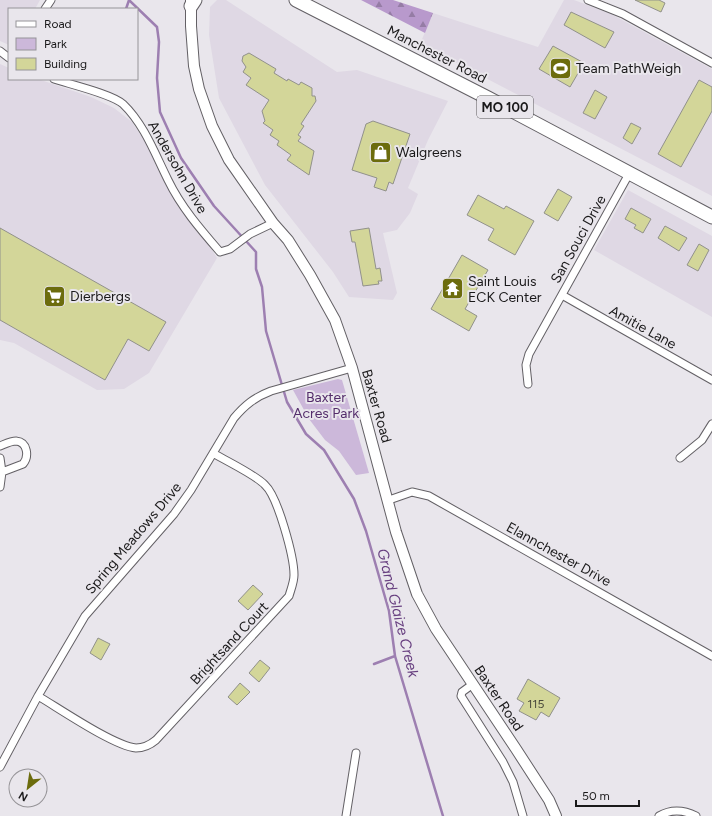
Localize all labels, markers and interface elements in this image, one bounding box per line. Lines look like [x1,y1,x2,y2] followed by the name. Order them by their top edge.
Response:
[8,8,138,80] legend
[44,17,72,31] text: Road
[384,22,489,87] street label: Manchester Road
[44,37,67,51] text: Park
[547,55,573,81] sports icon: Team PathWeigh
[44,57,87,71] text: Building
[576,60,681,77] place label: Team PathWeigh
[477,96,533,118] road number: MO 100
[144,118,211,217] street label: Andersohn Drive
[368,139,394,165] shop icon: Walgreens
[396,144,462,161] place label: Walgreens
[547,192,610,286] street label: San Souci Drive
[468,273,542,306] place label: Saint Louis ECK Center
[439,276,465,302] temple icon: Saint Louis ECK Center
[41,283,67,309] supermarket icon: Dierbergs
[70,288,131,305] place label: Dierbergs
[606,302,680,353] street label: Amitie Lane
[358,367,395,445] street label: Baxter Road
[293,389,359,422] park label: Baxter Acres Park
[82,479,185,598] street label: Spring Meadows Drive
[503,519,614,590] street label: Elannchester Drive
[373,547,423,680] water label: Grand Glaize Creek
[187,598,272,688] street label: Brightsand Court
[470,662,527,734] street label: Baxter Road
[528,697,545,711] house number: 115
[8,768,48,808] north arrow
[576,782,639,808] scale bar
[16,788,30,804] text: N
[582,789,610,803] text: 50 m

